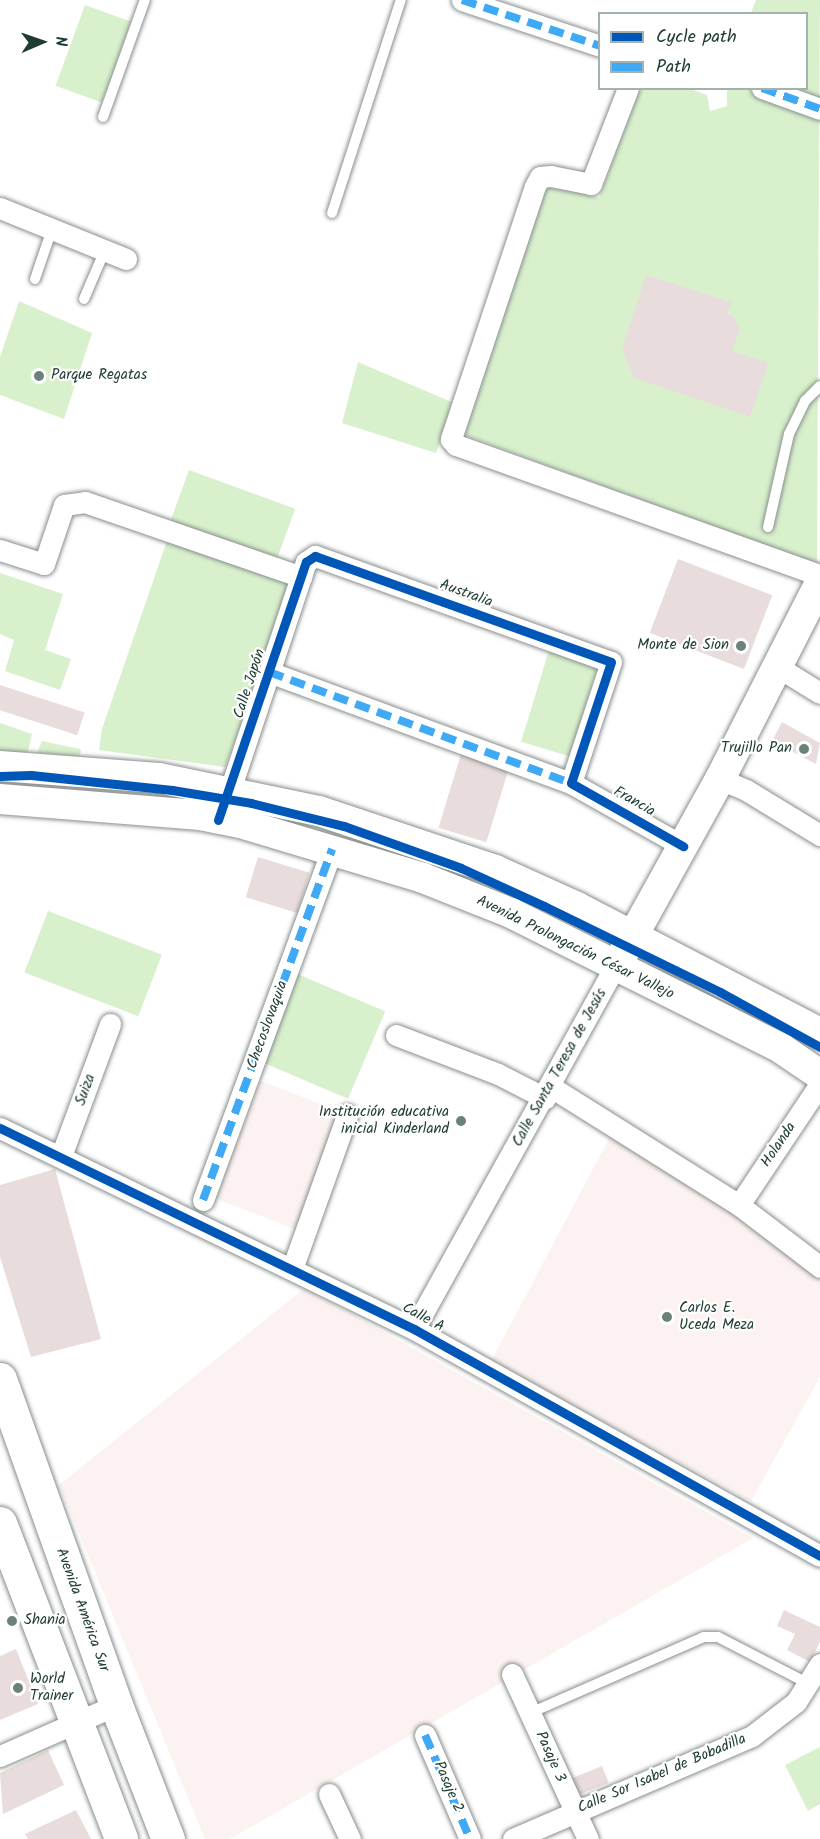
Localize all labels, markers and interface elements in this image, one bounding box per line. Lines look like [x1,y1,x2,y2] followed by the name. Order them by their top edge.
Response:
[12,12,72,72] north arrow
[598,12,808,90] legend
[656,23,737,52] text: Cycle path
[48,36,73,47] text: N
[656,53,691,82] text: Path
[51,367,147,385] place label: Parque Regatas
[32,369,46,383] marker: Parque Regatas
[437,576,495,612] street label: Australia
[637,637,729,655] place label: Monte de Sion
[734,639,748,653] marker: Monte de Sion
[230,647,270,721] street label: Calle Japón
[721,740,792,758] place label: Trujillo Pan
[797,742,811,756] marker: Trujillo Pan
[610,783,658,821] street label: Francia
[473,892,677,1004] street label: Avenida Prolongación César Vallejo
[244,979,292,1071] street label: Checoslovaquia
[509,986,611,1150] street label: Calle Santa Teresa de Jesús
[72,1072,100,1108] street label: Suiza
[319,1103,449,1138] place label: Institución educativa inicial Kinderland
[454,1114,468,1128] marker: Institución educativa inicial Kinderland
[758,1119,800,1171] street label: Holanda
[399,1299,447,1337] street label: Calle A
[679,1299,754,1334] place label: Carlos E. Uceda Meza
[660,1310,674,1324] marker: Carlos E. Uceda Meza
[51,1546,113,1674] street label: Avenida América Sur
[24,1612,66,1630] place label: Shania
[5,1614,19,1628] marker: Shania
[30,1670,73,1705] place label: World Trainer
[11,1681,25,1695] marker: World Trainer
[531,1729,569,1785] street label: Pasaje 3
[575,1730,749,1818] street label: Calle Sor Isabel de Bobadilla
[429,1759,467,1815] street label: Pasaje 2

